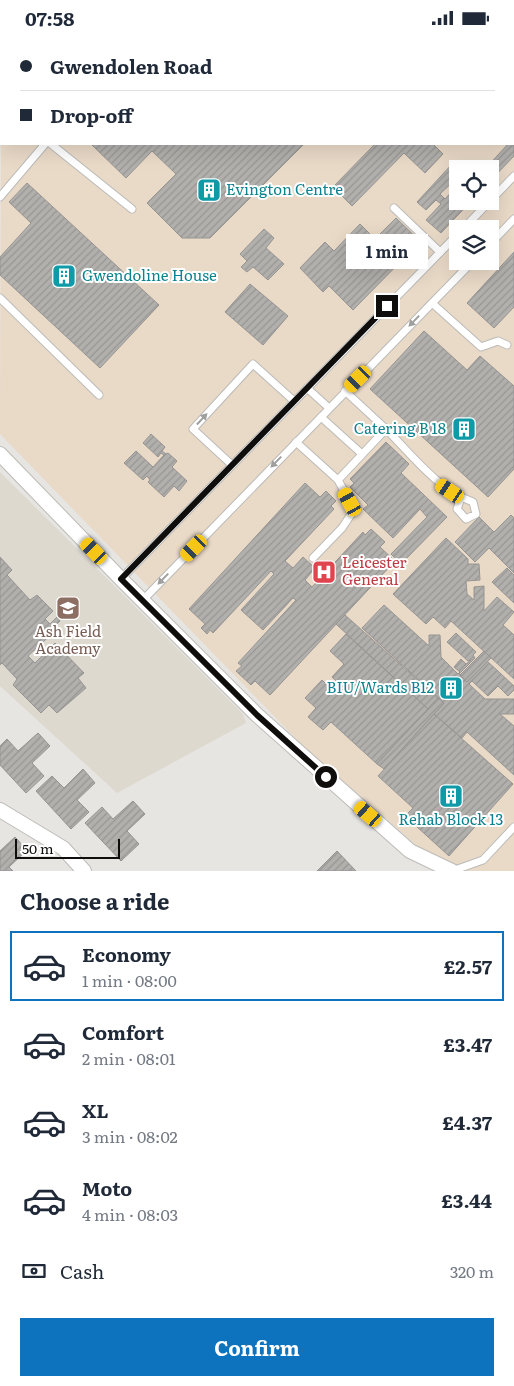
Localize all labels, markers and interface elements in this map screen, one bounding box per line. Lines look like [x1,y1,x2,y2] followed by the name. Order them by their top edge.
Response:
[25,4,74,32] text: 07:58
[50,52,212,80] text: Gwendolen Road
[50,101,133,129] text: Drop-off
[449,160,499,270] map controls
[449,160,499,210] button: locate
[196,177,222,203] building icon: Evington Centre
[226,177,343,200] place label: Evington Centre
[449,220,499,270] button: layers
[346,233,428,269] callout: 1 min
[366,239,408,263] text: 1 min
[51,263,77,289] building icon: Gwendoline House
[82,263,217,286] place label: Gwendoline House
[376,295,398,317] route end
[408,315,420,327] one-way arrow
[342,363,373,395] car
[196,413,208,425] one-way arrow
[354,416,446,439] place label: Catering B 18
[451,416,477,442] building icon: Catering B 18
[271,456,283,468] one-way arrow
[433,476,466,506] car
[336,485,363,519] car
[178,532,209,564] car
[78,535,109,567] car
[342,550,407,590] place label: Leicester General
[311,559,337,585] hospital icon: Leicester General
[157,573,169,585] one-way arrow
[55,595,81,621] school or university icon: Ash Field Academy
[35,619,101,659] place label: Ash Field Academy
[327,675,434,698] place label: BIU/Wards B12
[438,675,464,701] building icon: BIU/Wards B12
[315,766,337,788] route start
[438,783,464,809] building icon: Rehab Block 13
[351,798,384,830] car
[399,807,503,830] place label: Rehab Block 13
[15,836,120,859] scale bar
[22,838,54,858] text: 50 m
[20,884,169,917] text: Choose a ride
[82,940,171,968] text: Economy
[22,944,67,989] icon: car
[444,952,492,980] text: £2.57
[82,968,177,992] text: 1 min · 08:00
[82,1018,164,1046] text: Comfort
[22,1022,67,1067] icon: car
[443,1030,492,1058] text: £3.47
[82,1046,176,1070] text: 2 min · 08:01
[82,1096,109,1124] text: XL
[22,1100,67,1145] icon: car
[442,1108,492,1136] text: £4.37
[82,1124,178,1148] text: 3 min · 08:02
[82,1174,132,1202] text: Moto
[22,1178,67,1223] icon: car
[441,1186,492,1214] text: £3.44
[82,1202,178,1226] text: 4 min · 08:03
[20,1257,48,1285] icon: cash
[60,1257,104,1285] text: Cash
[450,1259,494,1283] text: 320 m
[20,1318,494,1376] button: Confirm

